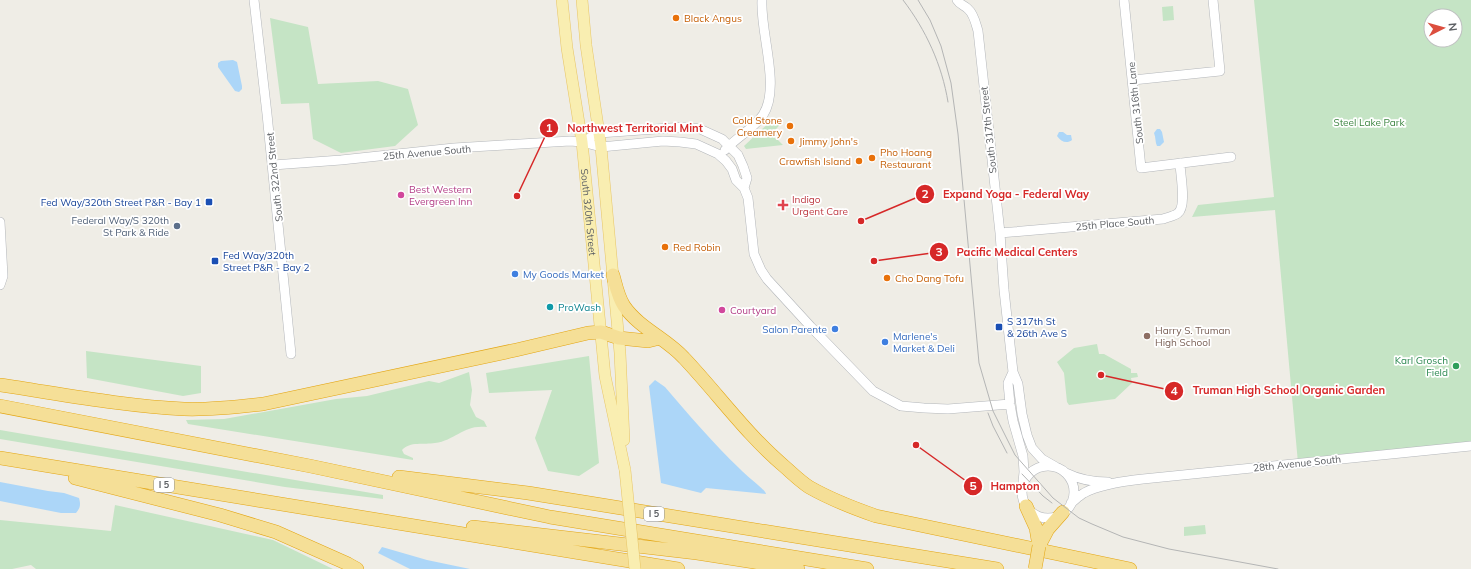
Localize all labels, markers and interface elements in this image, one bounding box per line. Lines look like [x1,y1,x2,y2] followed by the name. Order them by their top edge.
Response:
[1423,8,1463,48] north arrow
[684,12,742,25] place label: Black Angus
[671,13,681,23] marker: Black Angus
[1446,22,1460,32] text: N
[1125,61,1146,145] street label: South 316th Lane
[977,85,1000,174] street label: South 317th Street
[732,114,783,139] place label: Cold Stone Creamery
[1333,116,1405,129] park label: Steel Lake Park
[539,117,711,140] callout: Northwest Territorial Mint
[545,120,553,135] text: 1
[567,121,703,135] text: Northwest Territorial Mint
[785,121,795,131] marker: Cold Stone Creamery
[263,131,286,222] street label: South 322nd Street
[799,135,858,148] place label: Jimmy John's
[786,136,796,146] marker: Jimmy John's
[382,142,472,163] street label: 25th Avenue South
[880,146,932,171] place label: Pho Hoang Restaurant
[867,153,877,163] marker: Pho Hoang Restaurant
[779,155,851,168] place label: Crawfish Island
[854,156,864,166] marker: Crawfish Island
[578,168,599,257] street label: South 320th Street
[915,182,1097,205] callout: Expand Yoga - Federal Way
[409,183,472,208] place label: Best Western Evergreen Inn
[921,186,929,201] text: 2
[943,187,1089,201] text: Expand Yoga - Federal Way
[396,190,406,200] marker: Best Western Evergreen Inn
[792,193,848,218] place label: Indigo Urgent Care
[41,196,201,209] place label: Fed Way/320th Street P&R - Bay 1
[204,197,214,207] marker: Fed Way/320th Street P&R - Bay 1
[777,199,789,211] marker: Indigo Urgent Care
[72,214,169,239] place label: Federal Way/S 320th St Park & Ride
[1075,214,1155,233] street label: 25th Place South
[172,221,182,231] marker: Federal Way/S 320th St Park & Ride
[929,240,1086,263] callout: Pacific Medical Centers
[673,241,721,254] place label: Red Robin
[660,242,670,252] marker: Red Robin
[935,244,943,259] text: 3
[957,245,1078,259] text: Pacific Medical Centers
[223,249,309,274] place label: Fed Way/320th Street P&R - Bay 2
[210,256,220,266] marker: Fed Way/320th Street P&R - Bay 2
[523,268,604,281] place label: My Goods Market
[510,269,520,279] marker: My Goods Market
[895,272,964,285] place label: Cho Dang Tofu
[882,273,892,283] marker: Cho Dang Tofu
[558,301,601,314] place label: ProWash
[545,302,555,312] marker: ProWash
[730,304,776,317] place label: Courtyard
[717,305,727,315] marker: Courtyard
[1007,315,1067,340] place label: S 317th St & 26th Ave S
[994,322,1004,332] marker: S 317th St & 26th Ave S
[762,323,827,336] place label: Salon Parente
[830,324,840,334] marker: Salon Parente
[1155,324,1231,349] place label: Harry S. Truman High School
[893,330,955,355] place label: Marlene's Market & Deli
[1142,331,1152,341] marker: Harry S. Truman High School
[880,337,890,347] marker: Marlene's Market & Deli
[1395,354,1448,379] place label: Karl Grosch Field
[1451,361,1461,371] marker: Karl Grosch Field
[1164,379,1393,402] callout: Truman High School Organic Garden
[1170,383,1178,398] text: 4
[1193,383,1385,397] text: Truman High School Organic Garden
[1252,452,1342,475] street label: 28th Avenue South
[963,475,1048,498] callout: Hampton
[154,478,174,492] road number: I 5
[969,478,977,493] text: 5
[990,479,1040,493] text: Hampton
[644,507,664,521] road number: I 5

